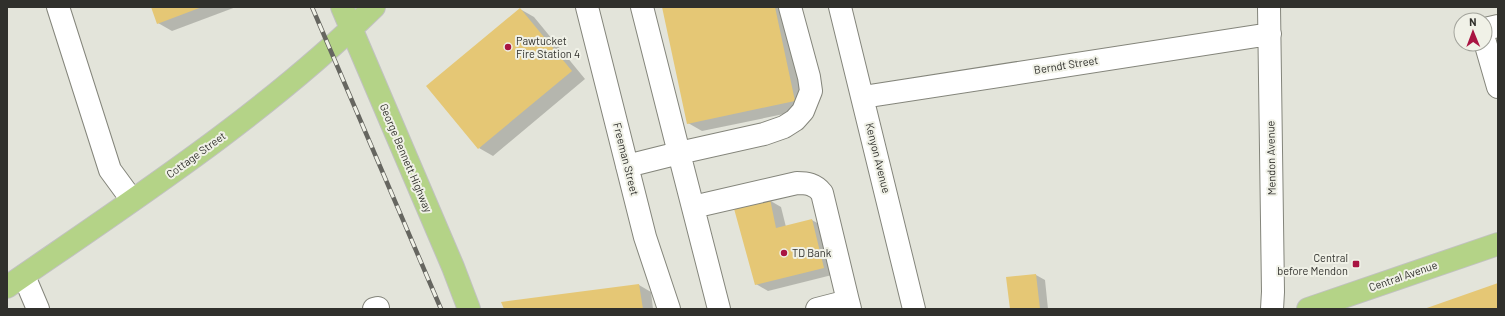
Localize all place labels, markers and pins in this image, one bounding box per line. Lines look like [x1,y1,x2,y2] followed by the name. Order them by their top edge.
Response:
[516,34,580,60] place label: Pawtucket Fire Station 4
[503,42,513,52] marker: Pawtucket Fire Station 4
[792,246,832,259] place label: TD Bank
[779,248,789,258] marker: TD Bank
[1277,251,1348,277] place label: Central before Mendon
[1351,259,1361,269] marker: Central before Mendon

